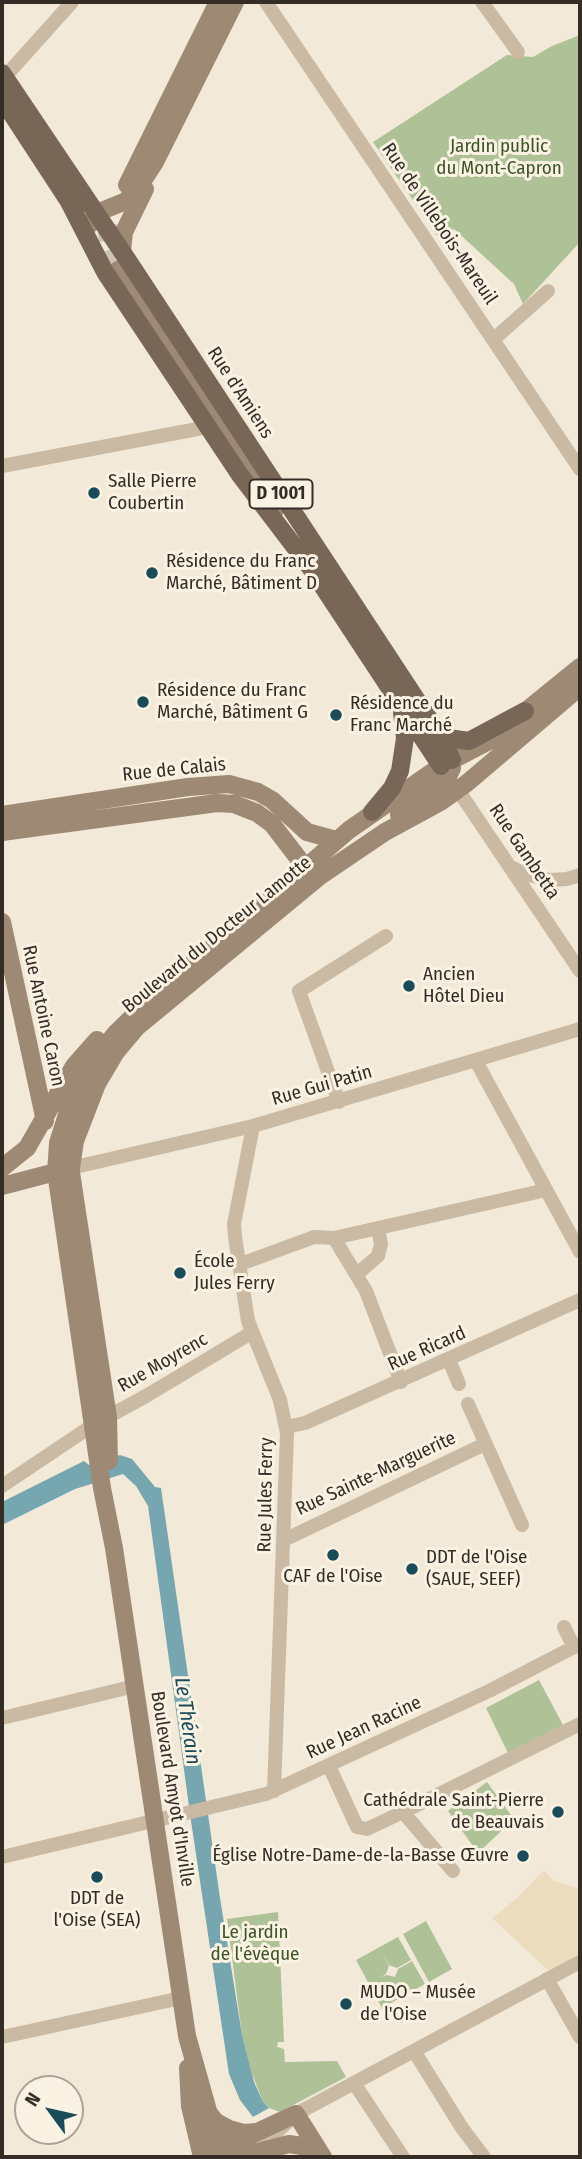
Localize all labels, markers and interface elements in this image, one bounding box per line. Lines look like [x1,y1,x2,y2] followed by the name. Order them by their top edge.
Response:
[436,136,562,180] park label: Jardin public du Mont-Capron
[376,139,502,309] street label: Rue de Villebois-Mareuil
[202,343,278,443] street label: Rue d'Amiens
[108,471,197,515] place label: Salle Pierre Coubertin
[250,480,312,508] road number: D 1001
[86,485,102,501] marker: Salle Pierre Coubertin
[166,551,317,595] place label: Résidence du Franc Marché, Bâtiment D
[144,565,160,581] marker: Résidence du Franc Marché, Bâtiment D
[157,680,308,724] place label: Résidence du Franc Marché, Bâtiment G
[350,693,454,737] place label: Résidence du Franc Marché
[135,694,151,710] marker: Résidence du Franc Marché, Bâtiment G
[328,707,344,723] marker: Résidence du Franc Marché
[121,753,227,787] street label: Rue de Calais
[484,800,564,904] street label: Rue Gambetta
[118,852,316,1018] street label: Boulevard du Docteur Lamotte
[17,943,69,1089] street label: Rue Antoine Caron
[423,964,504,1008] place label: Ancien Hôtel Dieu
[401,978,417,994] marker: Ancien Hôtel Dieu
[269,1061,375,1111] street label: Rue Gui Patin
[194,1251,275,1295] place label: École Jules Ferry
[172,1265,188,1281] marker: École Jules Ferry
[385,1322,469,1376] street label: Rue Ricard
[114,1328,212,1398] street label: Rue Moyrenc
[292,1427,460,1521] street label: Rue Sainte-Marguerite
[254,1437,278,1553] street label: Rue Jules Ferry
[325,1547,341,1563] marker: CAF de l'Oise
[426,1547,527,1591] place label: DDT de l'Oise (SAUE, SEEF)
[404,1561,420,1577] marker: DDT de l'Oise (SAUE, SEEF)
[283,1566,383,1588] place label: CAF de l'Oise
[168,1676,206,1766] water label: Le Thérain
[145,1690,199,1888] street label: Boulevard Amyot d'Inville
[303,1691,425,1765] street label: Rue Jean Racine
[363,1790,544,1834] place label: Cathédrale Saint-Pierre de Beauvais
[550,1804,566,1820] marker: Cathédrale Saint-Pierre de Beauvais
[212,1845,509,1867] place label: Église Notre-Dame-de-la-Basse Œuvre
[515,1848,531,1864] marker: Église Notre-Dame-de-la-Basse Œuvre
[89,1869,105,1885] marker: DDT de l'Oise (SEA)
[54,1888,140,1932] place label: DDT de l'Oise (SEA)
[211,1922,299,1966] park label: Le jardin de l'évèque
[360,1982,476,2026] place label: MUDO – Musée de l'Oise
[338,1996,354,2012] marker: MUDO – Musée de l'Oise
[14,2075,84,2145] north arrow
[20,2088,45,2110] text: N

